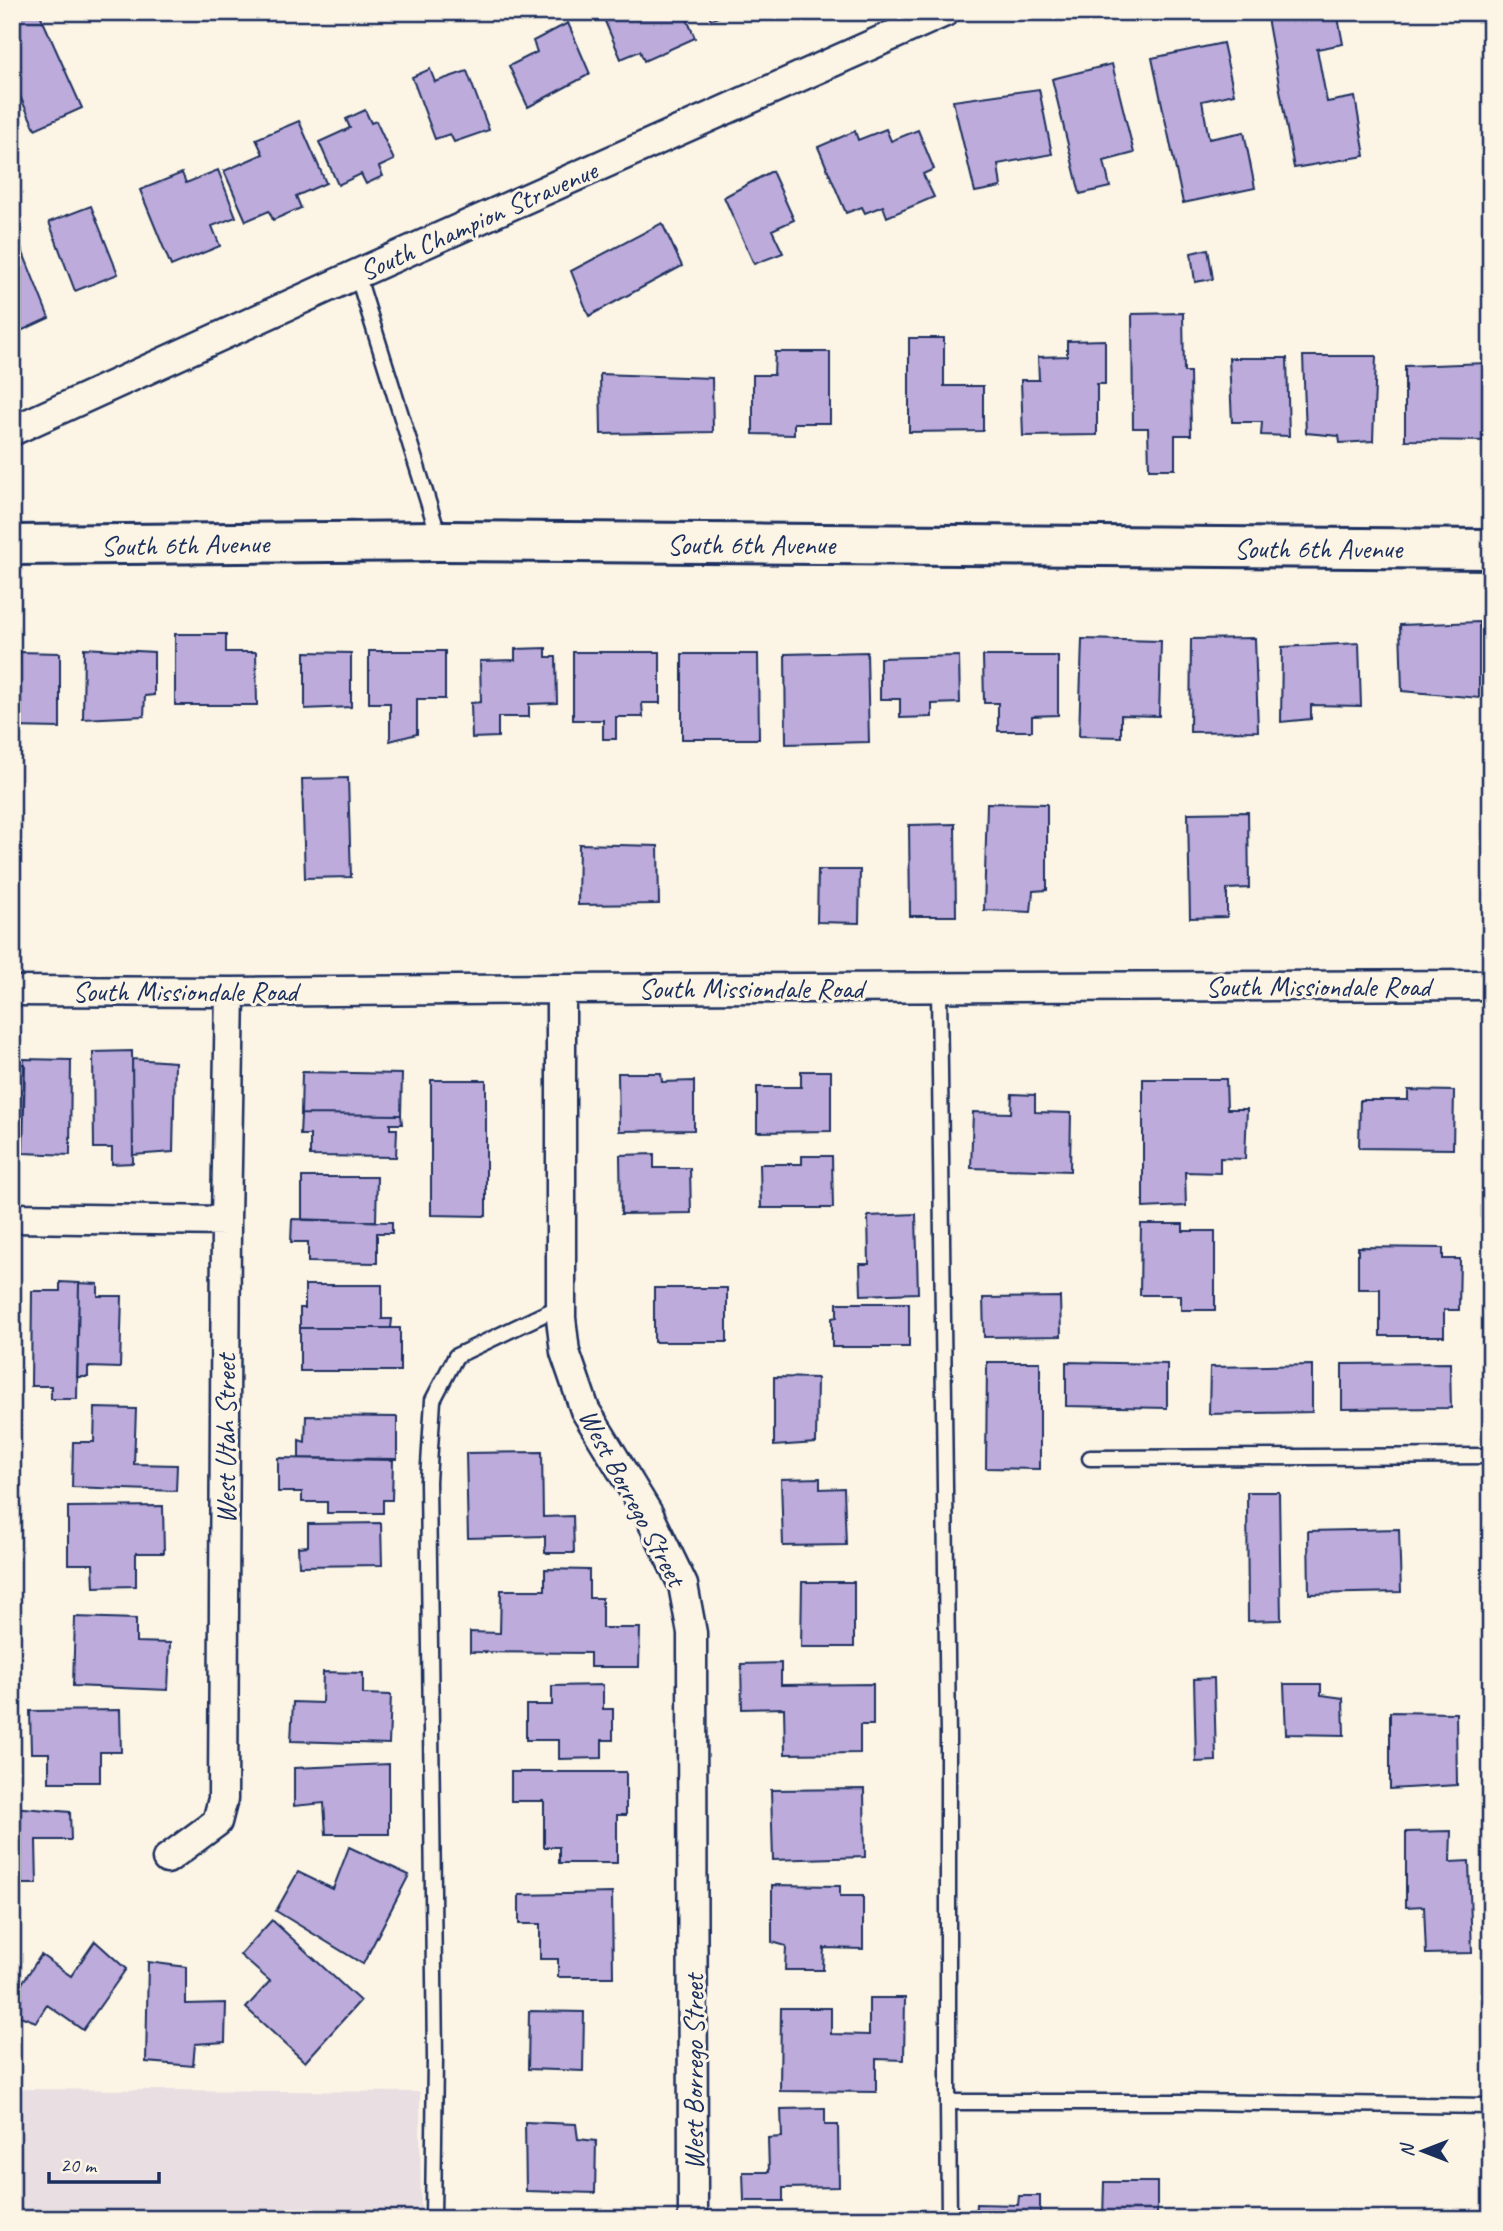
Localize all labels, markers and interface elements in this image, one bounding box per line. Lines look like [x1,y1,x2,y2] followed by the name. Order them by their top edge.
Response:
[354,152,604,289] street label: South Champion Stravenue
[101,526,271,563] street label: South 6th Avenue
[667,527,837,562] street label: South 6th Avenue
[1234,531,1404,566] street label: South 6th Avenue
[1206,969,1434,1004] street label: South Missiondale Road
[639,971,867,1006] street label: South Missiondale Road
[73,974,301,1009] street label: South Missiondale Road
[208,1352,243,1524] street label: West Utah Street
[571,1403,695,1594] street label: West Borrego Street
[676,1971,711,2170] street label: West Borrego Street
[1388,2116,1458,2186] north arrow
[49,2140,159,2184] scale bar
[1395,2142,1419,2157] text: N
[60,2152,98,2178] text: 20 m

